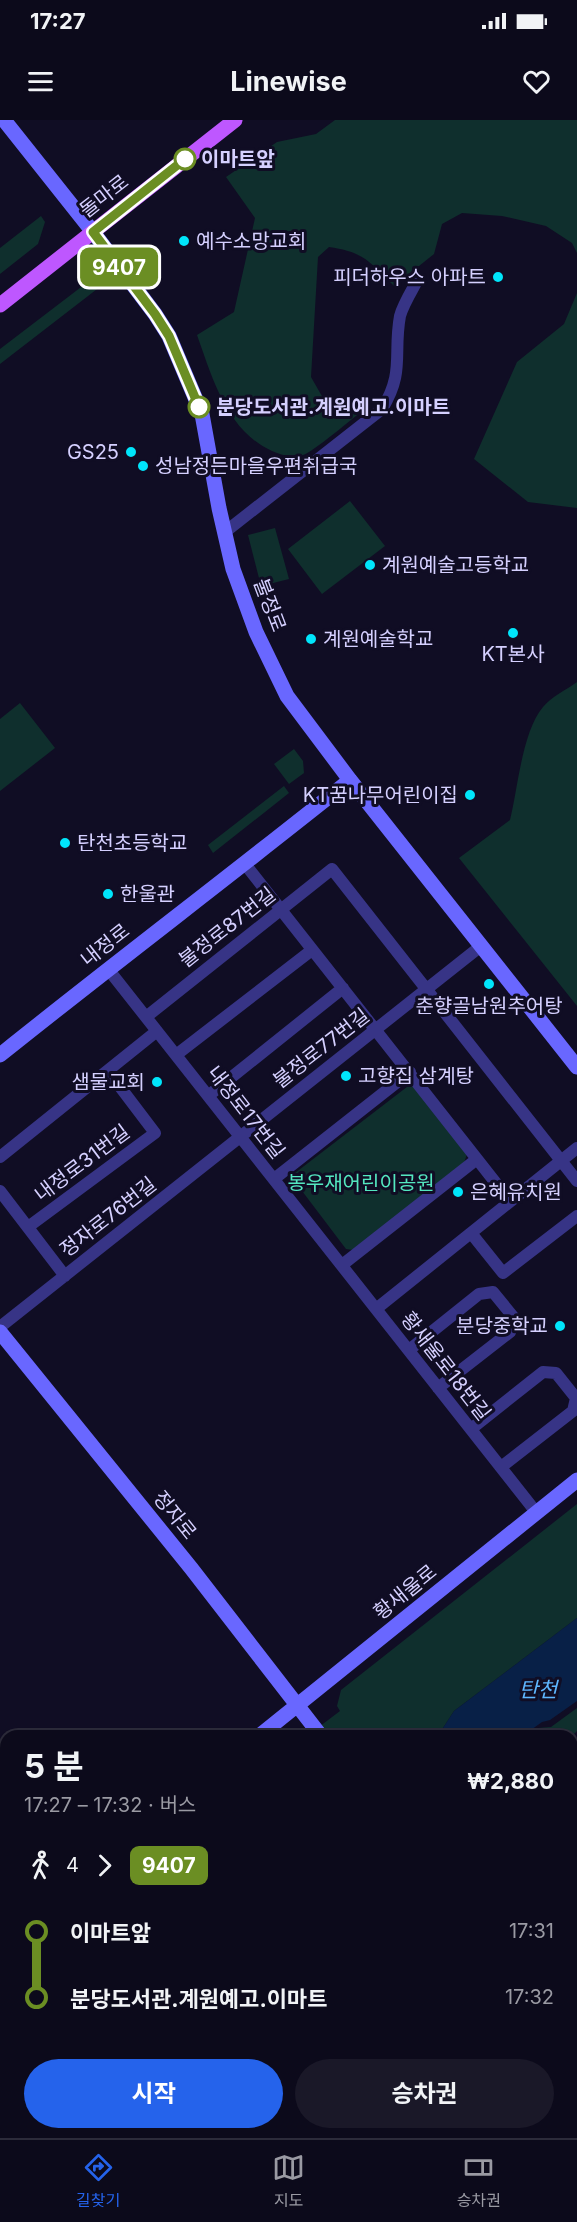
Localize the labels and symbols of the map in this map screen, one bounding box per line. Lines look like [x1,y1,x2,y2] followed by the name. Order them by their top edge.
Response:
[201,147,275,171] place label: 이마트앞
[174,148,196,170] marker: 이마트앞
[75,170,133,222] street label: 돌마로
[196,229,306,253] place label: 예수소망교회
[177,234,191,248] marker: 예수소망교회
[77,248,161,286] line badge: 9407
[333,265,486,289] place label: 피더하우스 아파트
[491,270,505,284] marker: 피더하우스 아파트
[216,395,450,419] place label: 분당도서관.계원예고.이마트
[188,396,210,418] marker: 분당도서관.계원예고.이마트
[67,440,119,464] place label: GS25
[124,445,138,459] marker: GS25
[155,454,357,478] place label: 성남정든마을우편취급국
[136,459,150,473] marker: 성남정든마을우편취급국
[382,553,529,577] place label: 계원예술고등학교
[363,558,377,572] marker: 계원예술고등학교
[249,575,291,635] street label: 불정로
[506,626,520,640] marker: KT본사
[323,627,433,651] place label: 계원예술학교
[304,632,318,646] marker: 계원예술학교
[481,642,545,666] place label: KT본사
[303,783,458,807] place label: KT꿈나무어린이집
[463,788,477,802] marker: KT꿈나무어린이집
[77,831,187,855] place label: 탄천초등학교
[58,836,72,850] marker: 탄천초등학교
[120,882,175,906] place label: 한울관
[174,882,280,972] street label: 불정로87번길
[101,887,115,901] marker: 한울관
[76,919,134,971] street label: 내정로
[482,977,496,991] marker: 춘향골남원추어탕
[415,994,563,1018] place label: 춘향골남원추어탕
[268,1003,374,1093] street label: 불정로77번길
[202,1061,290,1163] street label: 내정로17번길
[358,1064,474,1088] place label: 고향집 삼계탕
[339,1069,353,1083] marker: 고향집 삼계탕
[71,1070,145,1094] place label: 샘물교회
[150,1075,164,1089] marker: 샘물교회
[30,1120,134,1206] street label: 내정로31번길
[287,1171,435,1195] park label: 봉우재어린이공원
[55,1172,161,1262] street label: 정자로76번길
[470,1180,562,1204] place label: 은혜유치원
[451,1185,465,1199] marker: 은혜유치원
[396,1307,496,1425] street label: 황새울로18번길
[456,1314,548,1338] place label: 분당중학교
[553,1319,567,1333] marker: 분당중학교
[148,1486,202,1544] street label: 정자로
[369,1560,441,1624] street label: 황새울로
[519,1677,560,1702] water label: 탄천

